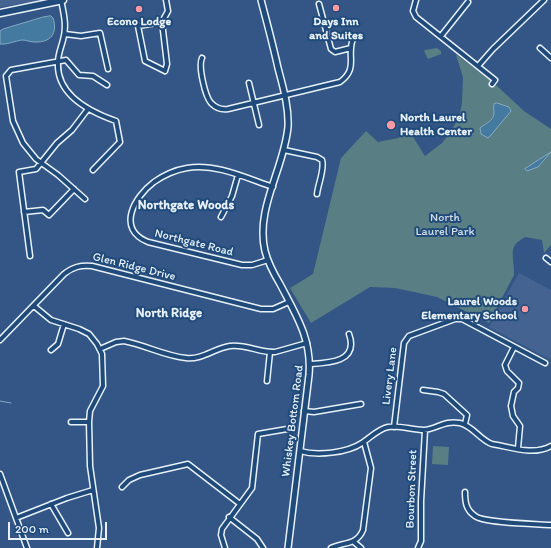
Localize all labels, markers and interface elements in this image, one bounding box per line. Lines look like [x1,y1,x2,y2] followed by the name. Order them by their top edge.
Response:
[331,3,341,13] marker: Days Inn and Suites
[134,4,144,14] marker: Econo Lodge
[107,15,171,29] place label: Econo Lodge
[309,15,363,43] place label: Days Inn and Suites
[400,111,472,139] place label: North Laurel Health Center
[385,119,397,131] marker: North Laurel Health Center
[138,198,234,214] district label: Northgate Woods
[415,211,475,239] park label: North Laurel Park
[153,226,235,260] street label: Northgate Road
[91,250,177,284] street label: Glen Ridge Drive
[421,295,517,323] place label: Laurel Woods Elementary School
[520,304,530,314] marker: Laurel Woods Elementary School
[136,306,202,322] district label: North Ridge
[379,346,401,406] street label: Livery Lane
[279,364,307,478] street label: Whiskey Bottom Road
[403,449,421,529] street label: Bourbon Street
[10,514,109,540] scale bar
[15,522,49,536] text: 200 m

